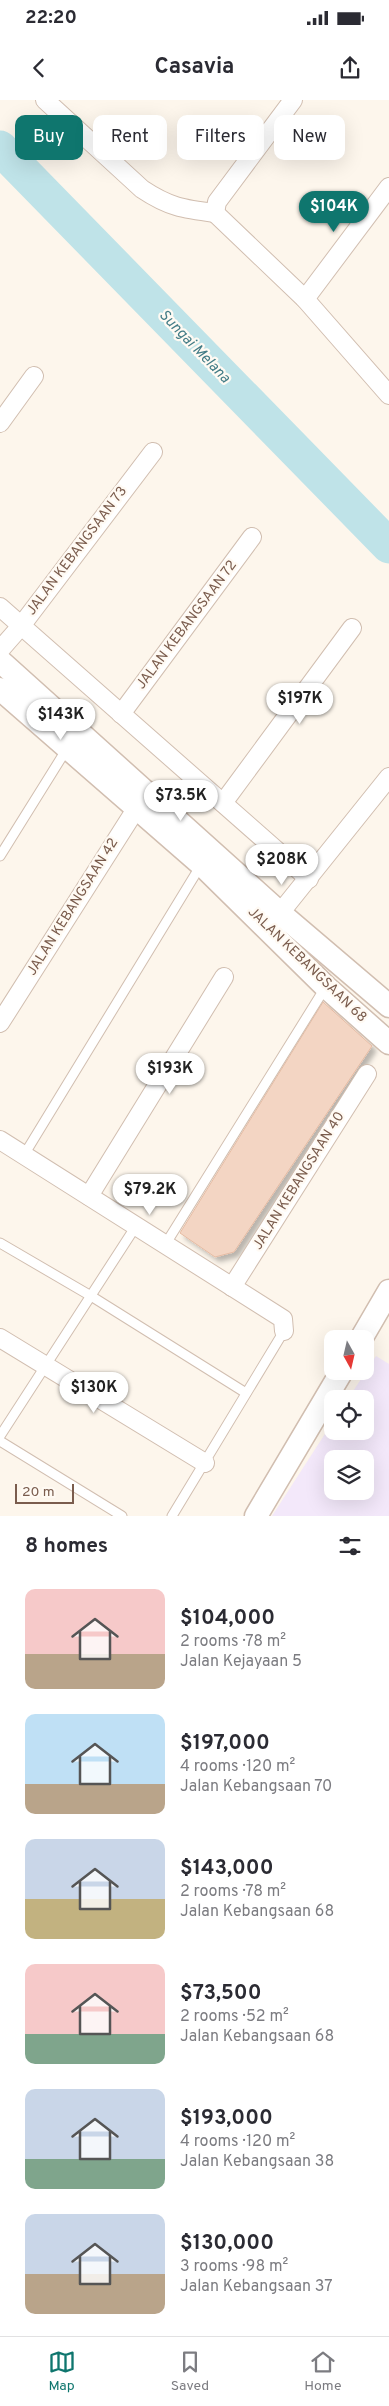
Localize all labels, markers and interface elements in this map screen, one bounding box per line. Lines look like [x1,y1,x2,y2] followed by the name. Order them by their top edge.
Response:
[25,6,77,30] text: 22:20
[25,54,53,82] icon: back
[155,54,234,81] text: Casavia
[336,54,364,82] icon: share
[15,115,83,160] chip: Buy
[93,115,167,160] chip: Rent
[177,115,264,160] chip: Filters
[274,115,345,160] chip: New
[299,190,369,233] pin: $104K
[310,197,358,217] text: $104K
[154,306,234,388] water label: Sungai Melana
[23,483,131,619] street label: JALAN KEBANGSAAN 73
[133,557,241,693] street label: JALAN KEBANGSAAN 72
[265,682,335,725] pin: $197K
[277,689,323,709] text: $197K
[26,698,96,741] pin: $143K
[37,705,85,725] text: $143K
[140,780,222,822] pin: $73.5K
[155,786,207,806] text: $73.5K
[24,835,122,979] street label: JALAN KEBANGSAAN 42
[247,844,317,886] pin: $208K
[256,850,308,870] text: $208K
[244,904,370,1026] street label: JALAN KEBANGSAAN 68
[135,1052,205,1095] pin: $193K
[147,1059,193,1079] text: $193K
[250,1109,348,1253] street label: JALAN KEBANGSAAN 40
[109,1174,191,1216] pin: $79.2K
[123,1180,177,1200] text: $79.2K
[324,1330,374,1380] north arrow
[324,1330,374,1500] map controls
[59,1372,129,1414] pin: $130K
[70,1378,118,1398] text: $130K
[324,1390,374,1440] button: locate
[324,1450,374,1500] button: layers
[15,1481,74,1504] scale bar
[22,1484,55,1501] text: 20 m
[336,1532,364,1560] icon: filters
[25,1533,108,1560] text: 8 homes
[180,1605,275,1632] text: $104,000
[65,1609,125,1669] icon: home
[180,1632,286,1652] text: 2 rooms · 78 m²
[180,1652,302,1672] text: Jalan Kejayaan 5
[180,1730,270,1757] text: $197,000
[65,1734,125,1794] icon: home
[180,1757,295,1777] text: 4 rooms · 120 m²
[180,1777,332,1797] text: Jalan Kebangsaan 70
[180,1855,274,1882] text: $143,000
[65,1859,125,1919] icon: home
[180,1882,286,1902] text: 2 rooms · 78 m²
[180,1902,334,1922] text: Jalan Kebangsaan 68
[180,1980,261,2007] text: $73,500
[65,1984,125,2044] icon: home
[180,2007,289,2027] text: 2 rooms · 52 m²
[180,2027,334,2047] text: Jalan Kebangsaan 68
[180,2105,273,2132] text: $193,000
[65,2109,125,2169] icon: home
[180,2132,295,2152] text: 4 rooms · 120 m²
[180,2152,334,2172] text: Jalan Kebangsaan 38
[180,2230,274,2257] text: $130,000
[65,2234,125,2294] icon: home
[180,2257,288,2277] text: 3 rooms · 98 m²
[180,2277,333,2297] text: Jalan Kebangsaan 37
[48,2348,76,2395] tab: Map
[171,2348,209,2395] tab: Saved
[304,2348,341,2395] tab: Home

